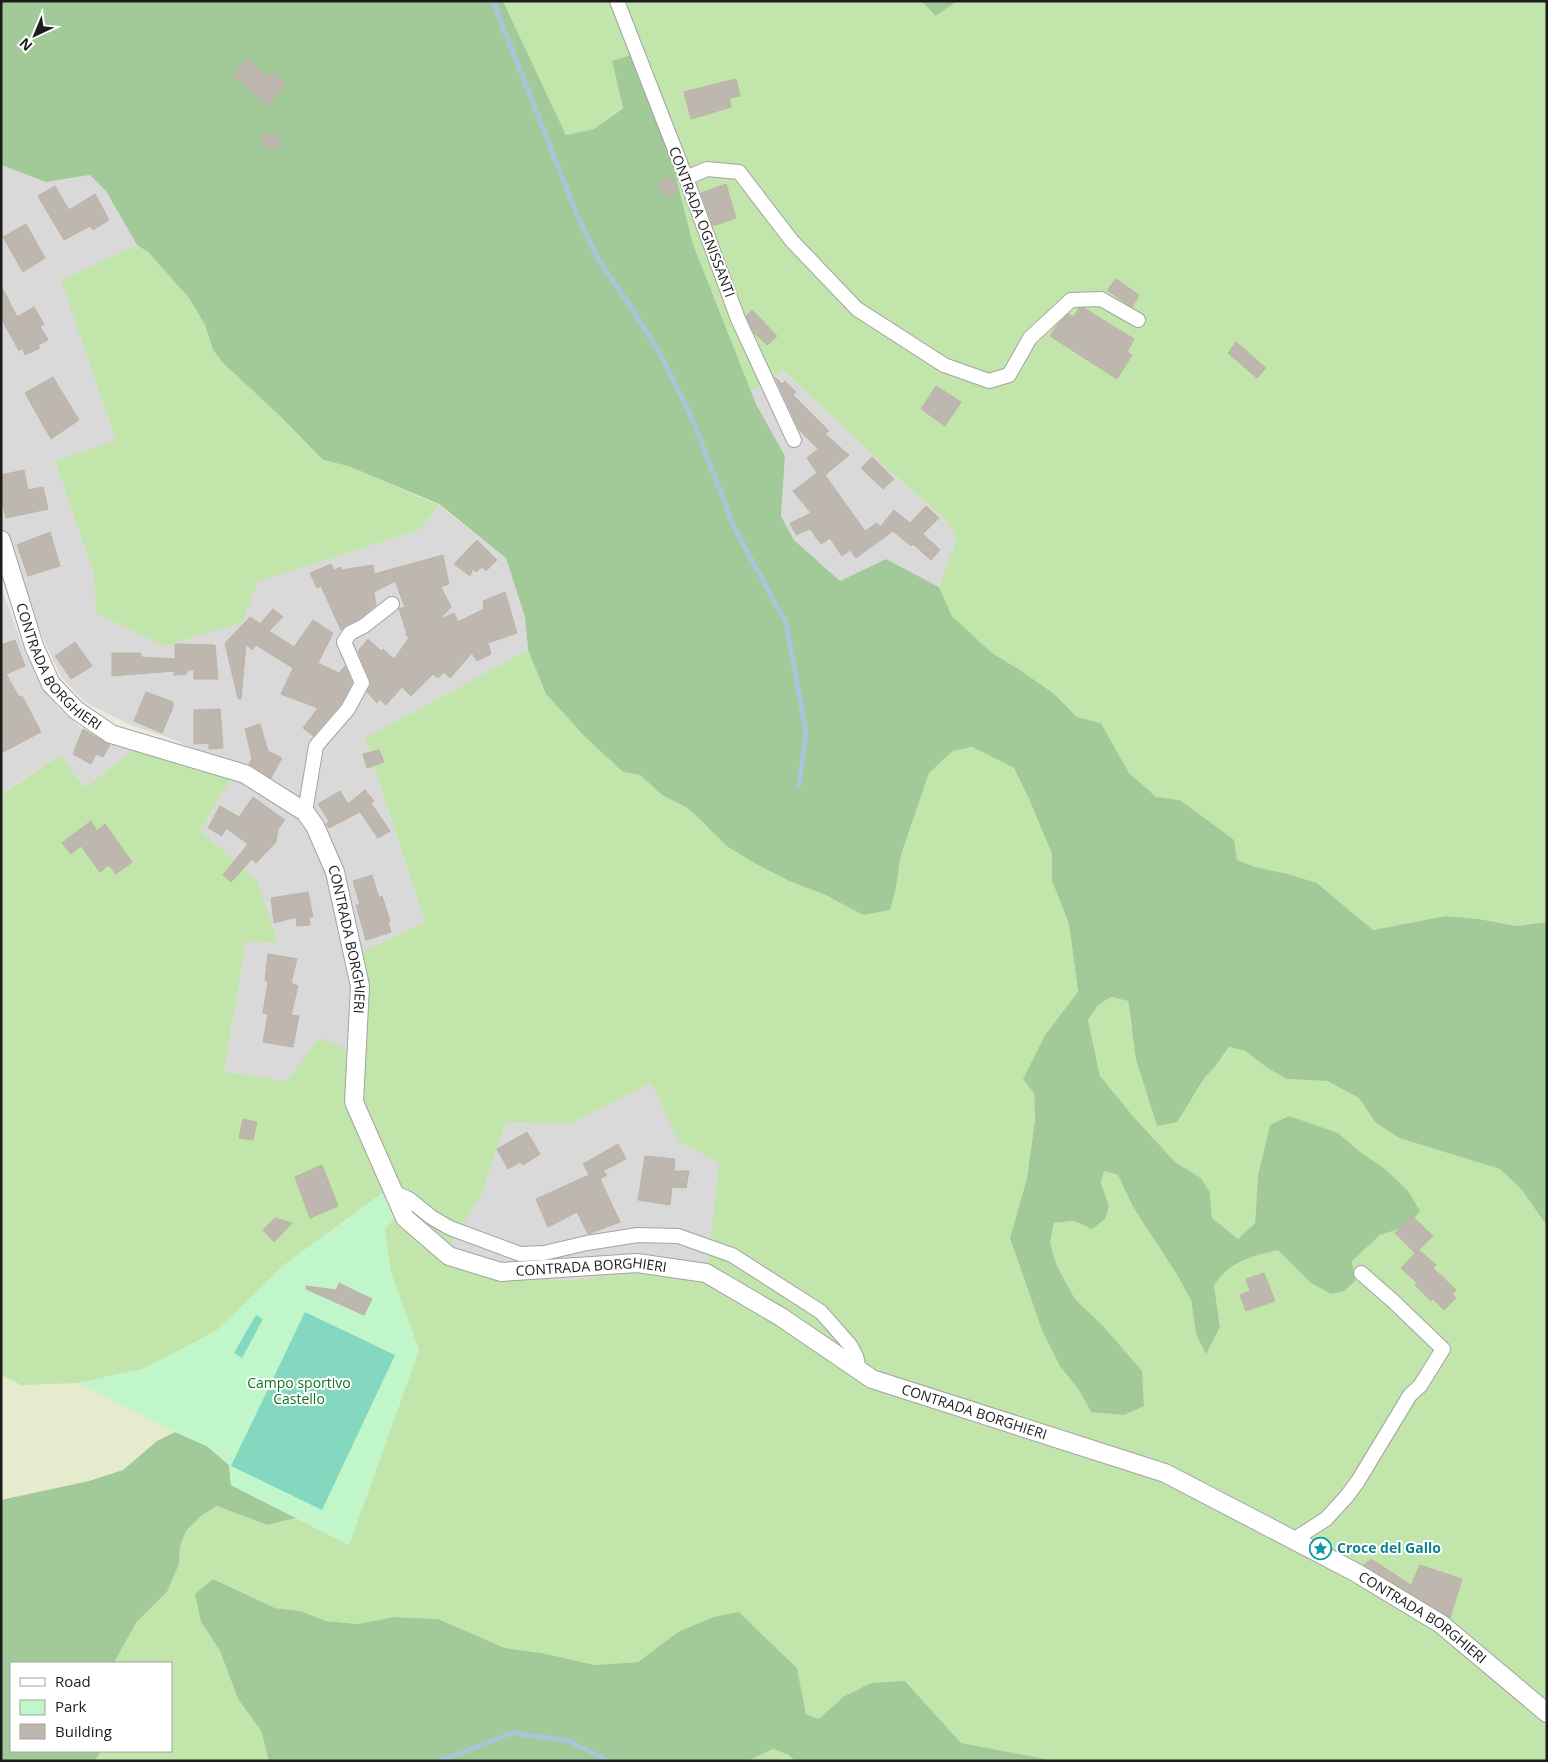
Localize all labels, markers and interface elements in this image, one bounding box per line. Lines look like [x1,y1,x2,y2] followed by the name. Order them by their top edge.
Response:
[10,10,60,60] north arrow
[15,34,36,56] text: N
[665,144,740,300] street label: CONTRADA OGNISSANTI
[12,600,106,734] street label: CONTRADA BORGHIERI
[324,861,370,1014] street label: CONTRADA BORGHIERI
[515,1252,668,1280] street label: CONTRADA BORGHIERI
[247,1373,351,1408] park label: Campo sportivo Castello
[899,1379,1049,1444] street label: CONTRADA BORGHIERI
[1309,1536,1333,1560] place icon: Croce del Gallo
[1337,1538,1441,1557] place label: Croce del Gallo
[1355,1566,1491,1667] street label: CONTRADA BORGHIERI
[10,1662,172,1752] legend
[55,1671,91,1691] text: Road
[55,1696,86,1716] text: Park
[55,1721,112,1741] text: Building

